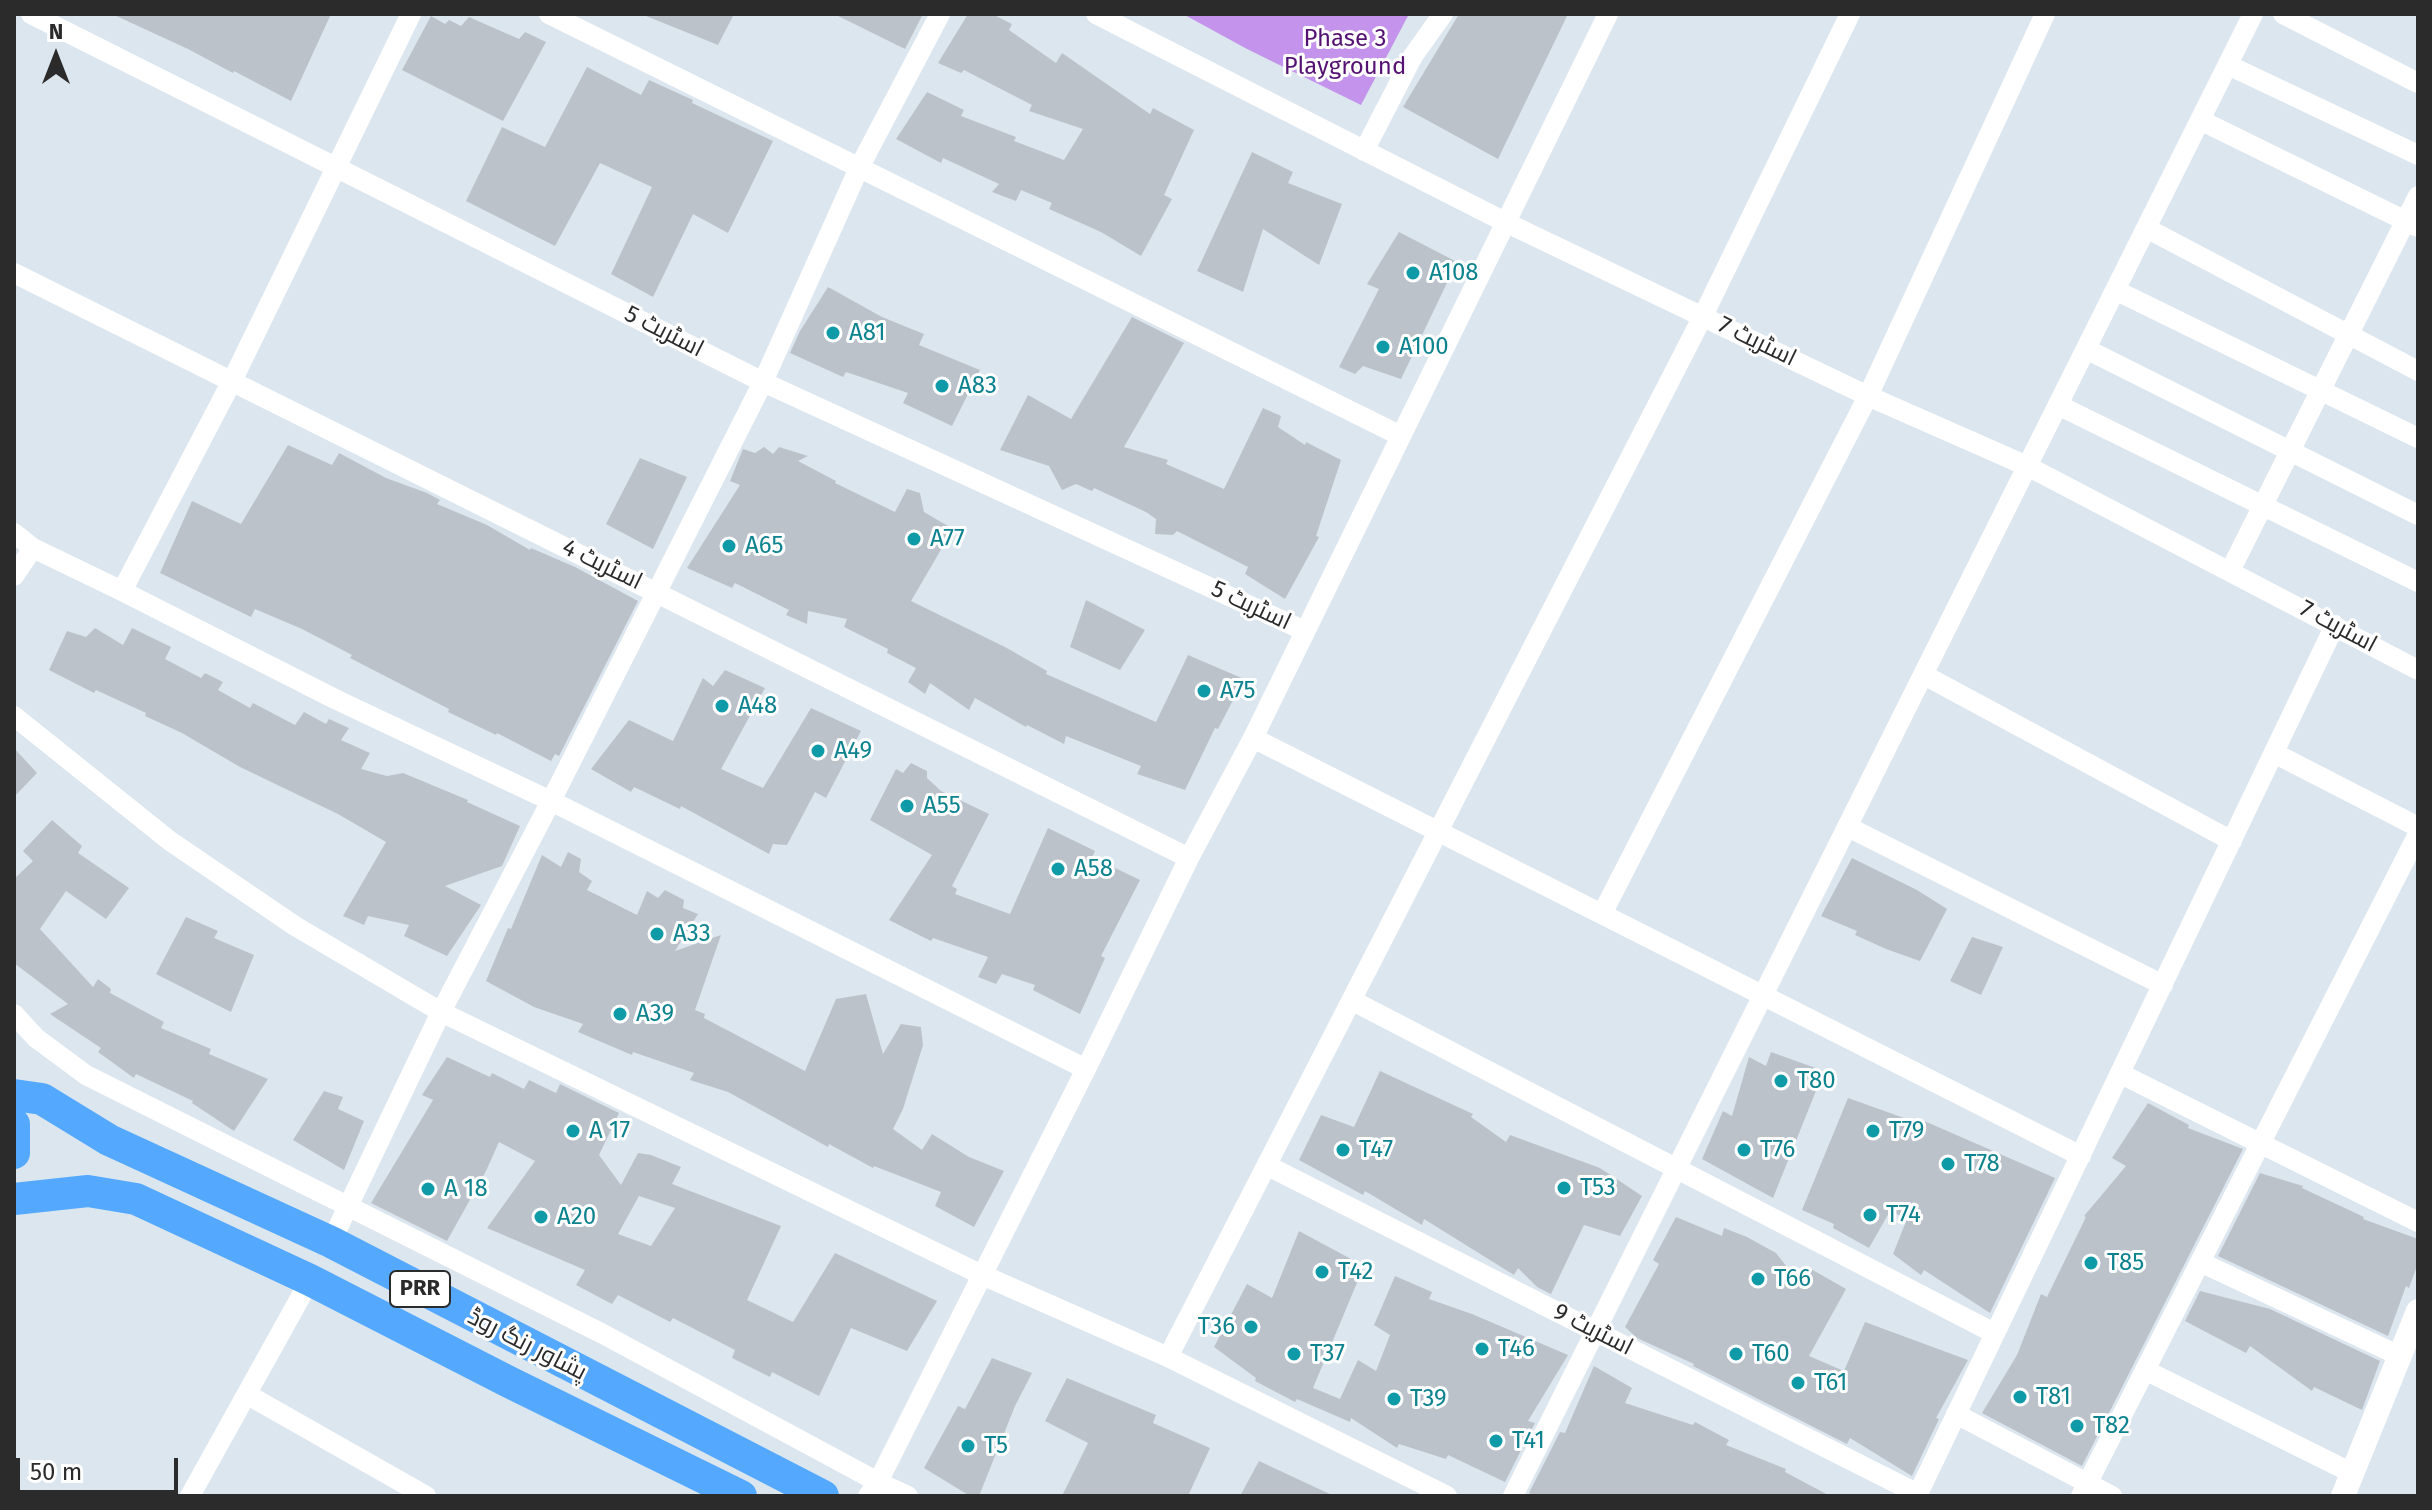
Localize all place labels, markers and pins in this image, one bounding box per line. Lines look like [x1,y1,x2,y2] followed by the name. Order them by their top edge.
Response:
[1429,259,1479,287] place label: A108
[1404,264,1422,282] marker: A108
[849,319,886,347] place label: A81
[824,324,842,342] marker: A81
[1399,333,1449,361] place label: A100
[1374,338,1392,356] marker: A100
[958,372,997,400] place label: A83
[933,377,951,395] marker: A83
[930,525,965,553] place label: A77
[905,530,923,548] marker: A77
[745,532,783,560] place label: A65
[720,537,738,555] marker: A65
[1220,677,1256,705] place label: A75
[1195,682,1213,700] marker: A75
[738,692,777,720] place label: A48
[713,697,731,715] marker: A48
[834,737,872,765] place label: A49
[809,742,827,760] marker: A49
[923,792,961,820] place label: A55
[898,797,916,815] marker: A55
[1074,855,1113,883] place label: A58
[1049,860,1067,878] marker: A58
[673,920,711,948] place label: A33
[648,925,666,943] marker: A33
[636,1000,674,1028] place label: A39
[611,1005,629,1023] marker: A39
[1797,1067,1836,1095] place label: T80
[1772,1072,1790,1090] marker: T80
[589,1117,630,1145] place label: A 17
[1889,1117,1924,1145] place label: T79
[564,1122,582,1140] marker: A 17
[1864,1122,1882,1140] marker: T79
[1359,1136,1393,1164] place label: T47
[1760,1136,1795,1164] place label: T76
[1334,1141,1352,1159] marker: T47
[1735,1141,1753,1159] marker: T76
[1964,1150,2000,1178] place label: T78
[1939,1155,1957,1173] marker: T78
[1580,1174,1616,1202] place label: T53
[444,1175,488,1203] place label: A 18
[1555,1179,1573,1197] marker: T53
[419,1180,437,1198] marker: A 18
[1886,1201,1921,1229] place label: T74
[557,1203,596,1231] place label: A20
[1861,1206,1879,1224] marker: T74
[532,1208,550,1226] marker: A20
[2107,1249,2144,1277] place label: T85
[2082,1254,2100,1272] marker: T85
[1338,1258,1373,1286] place label: T42
[1313,1263,1331,1281] marker: T42
[1774,1265,1811,1293] place label: T66
[1749,1270,1767,1288] marker: T66
[1198,1313,1235,1341] place label: T36
[1242,1318,1260,1336] marker: T36
[1498,1335,1535,1363] place label: T46
[1310,1340,1345,1368] place label: T37
[1473,1340,1491,1358] marker: T46
[1752,1340,1790,1368] place label: T60
[1285,1345,1303,1363] marker: T37
[1727,1345,1745,1363] marker: T60
[1814,1369,1847,1397] place label: T61
[1789,1374,1807,1392] marker: T61
[2036,1383,2071,1411] place label: T81
[1410,1385,1447,1413] place label: T39
[2011,1388,2029,1406] marker: T81
[1385,1390,1403,1408] marker: T39
[2093,1412,2130,1440] place label: T82
[2068,1417,2086,1435] marker: T82
[1512,1427,1545,1455] place label: T41
[984,1432,1008,1460] place label: T5
[1487,1432,1505,1450] marker: T41
[959,1437,977,1455] marker: T5

